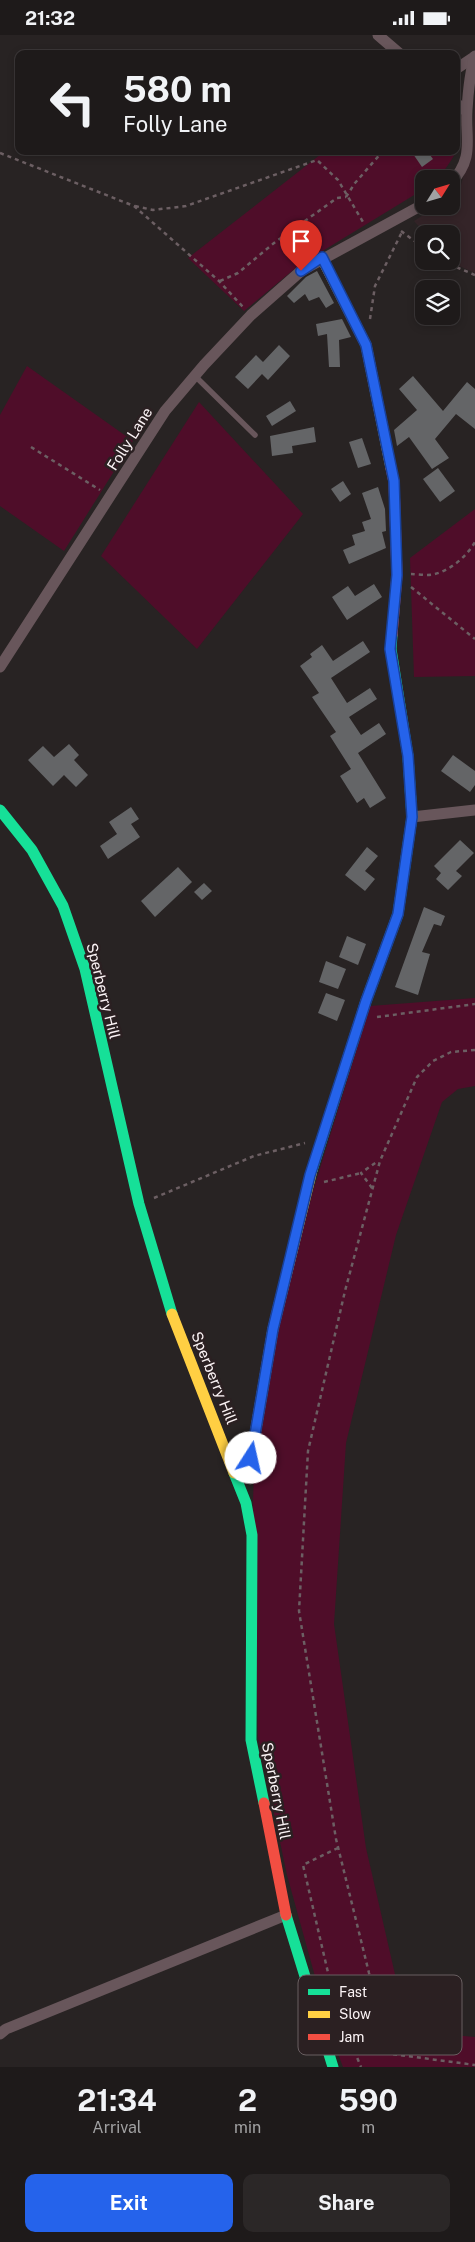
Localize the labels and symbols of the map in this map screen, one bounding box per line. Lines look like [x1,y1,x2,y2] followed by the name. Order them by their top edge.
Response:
[415,170,460,215] north arrow
[280,220,322,271] pin
[103,404,156,473] street label: Folly Lane
[83,941,124,1041] street label: Sperberry Hill
[188,1329,241,1427] street label: Sperberry Hill
[224,1431,276,1483] position arrow
[259,1741,294,1841] street label: Sperberry Hill
[298,1975,462,2055] legend
[339,1984,367,2000] text: Fast
[339,2006,371,2022] text: Slow
[339,2029,364,2045] text: Jam

